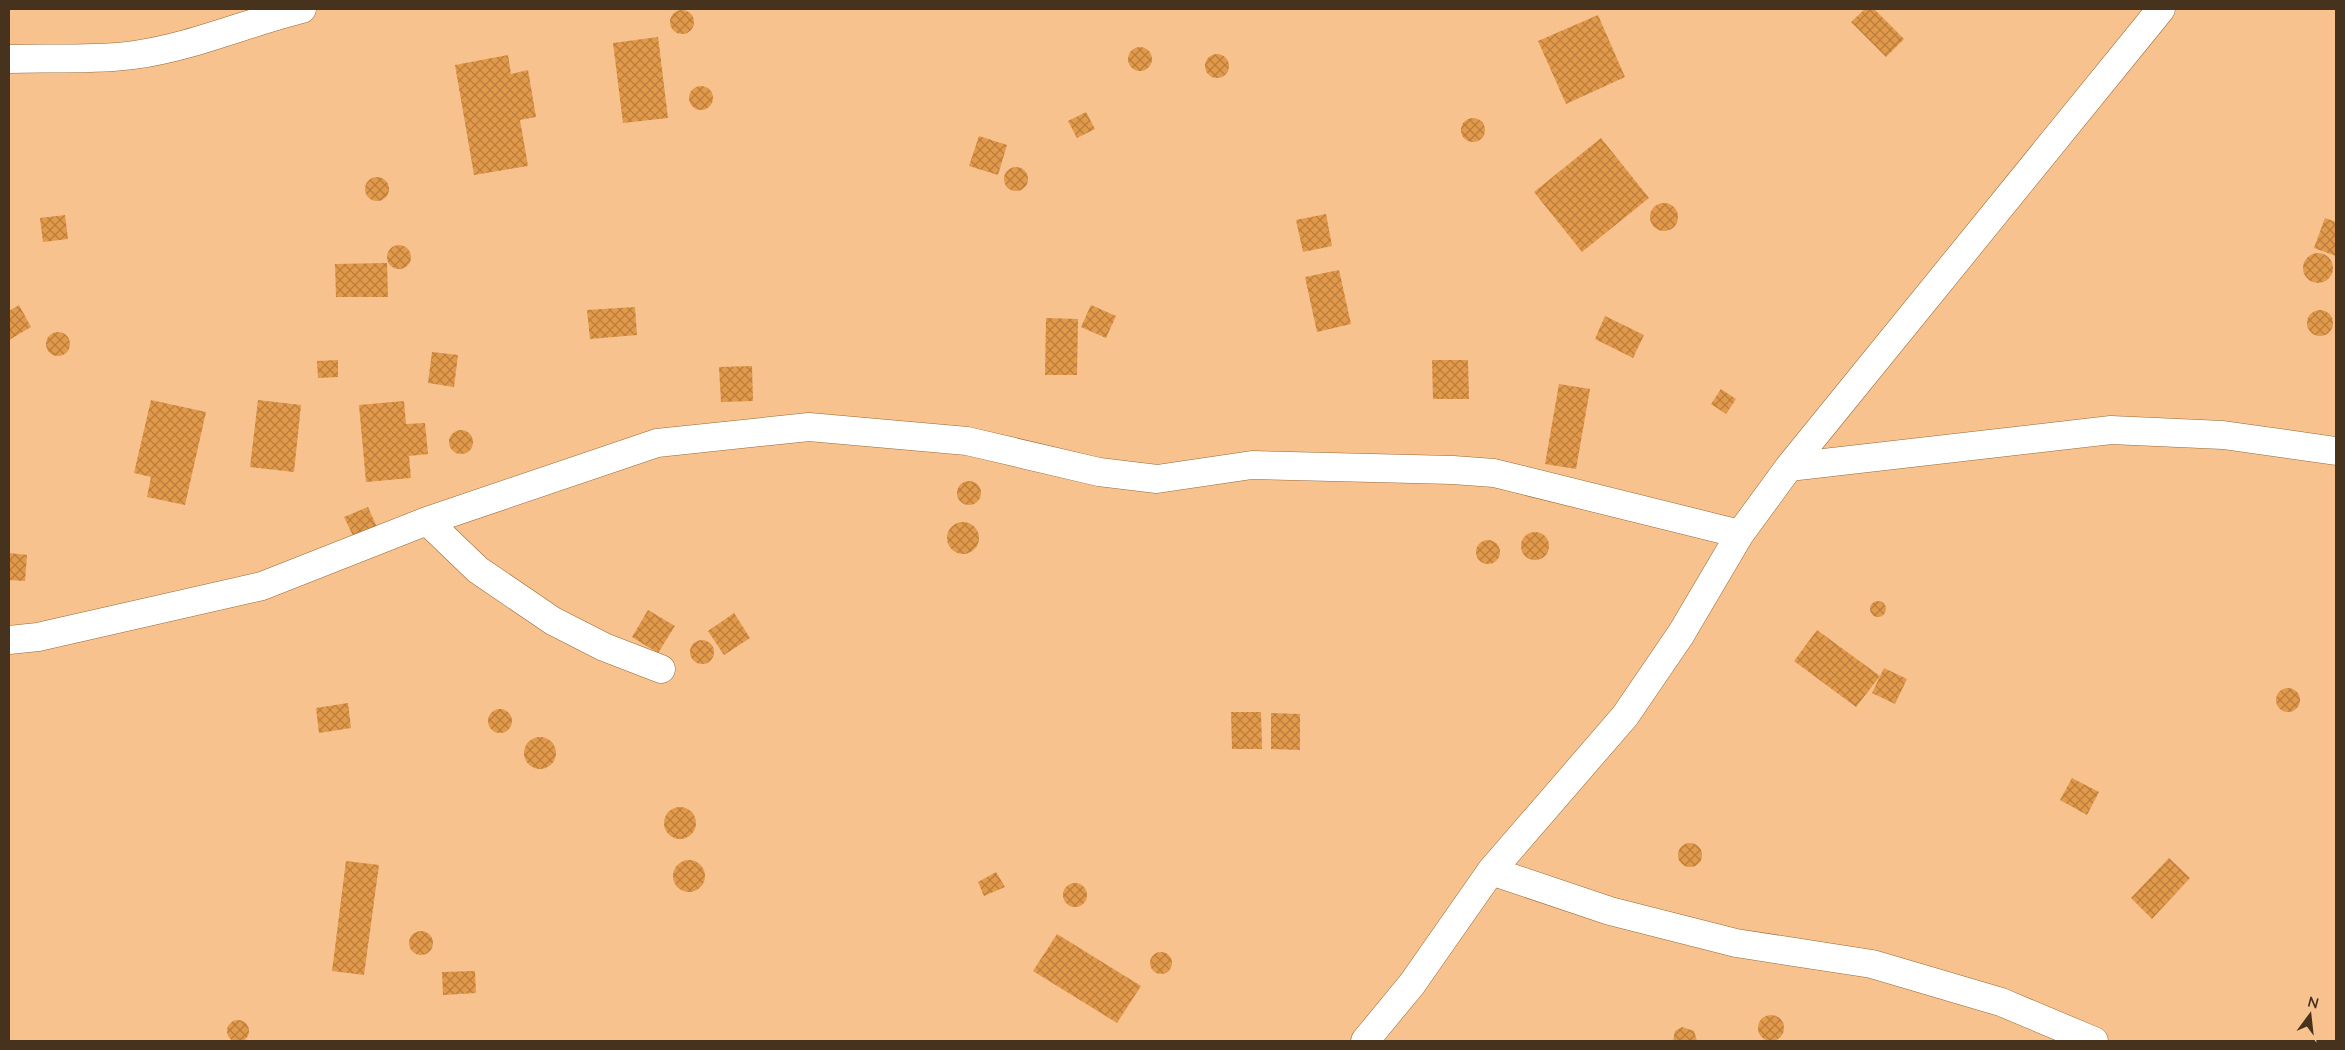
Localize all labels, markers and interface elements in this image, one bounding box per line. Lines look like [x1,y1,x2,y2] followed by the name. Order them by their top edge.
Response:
[2285,990,2335,1040] north arrow
[2306,992,2321,1012] text: N

